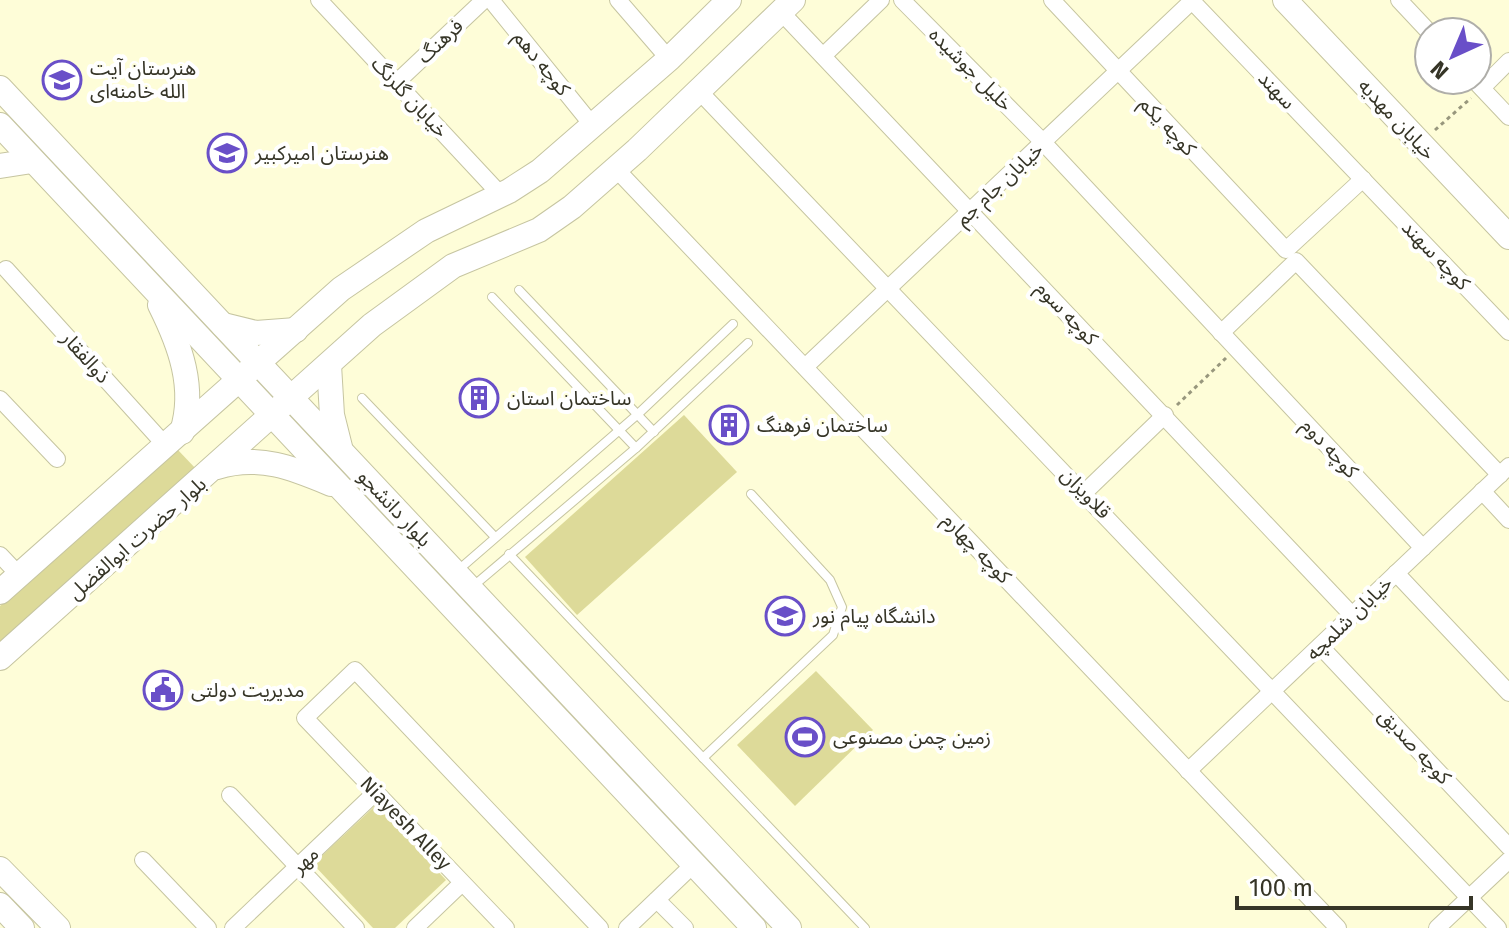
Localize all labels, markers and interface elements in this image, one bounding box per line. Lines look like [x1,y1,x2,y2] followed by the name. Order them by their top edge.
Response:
[412,14,468,68] street label: فرهنگ
[1413,16,1493,96] north arrow
[924,22,1018,116] street label: خلیل جوشیده
[506,26,576,103] street label: کوچه دهم
[367,52,453,142] street label: خیابان گلرنگ
[1425,55,1454,85] text: N
[90,56,196,103] place label: هنرستان آیت الله خامنه‌ای
[41,59,83,101] school or university icon: هنرستان آیت الله خامنه‌ای
[1253,66,1301,114] street label: سهند
[1353,73,1441,165] street label: خیابان مهدیه
[1133,92,1202,163] street label: کوچه یکم
[206,132,248,174] school or university icon: هنرستان امیرکبیر
[950,137,1050,233] street label: خیابان جام جم
[254,141,389,165] place label: هنرستان امیرکبیر
[1396,215,1476,296] street label: کوچه سهند
[1029,276,1104,352] street label: کوچه سوم
[56,325,115,388] street label: ذوالفقار
[458,377,500,419] building icon: ساختمان استان
[507,386,632,410] place label: ساختمان استان
[708,404,750,446] building icon: ساختمان فرهنگ
[757,413,888,437] place label: ساختمان فرهنگ
[1294,413,1364,485] street label: کوچه دوم
[1056,462,1116,524] street label: قلاویزان
[353,464,437,552] street label: بلوار دانشجو
[63,472,211,604] street label: بلوار حضرت ابوالفضل
[935,508,1017,591] street label: کوچه چهارم
[1301,571,1398,666] street label: خیابان شلمچه
[764,595,806,637] school or university icon: دانشگاه پیام نور
[812,604,935,631] place label: دانشگاه پیام نور
[142,669,184,711] public building icon: مدیریت دولتی
[191,678,304,702] place label: مدیریت دولتی
[1373,703,1457,790] street label: کوچه صدیق
[784,716,826,758] sports icon: زمین چمن مصنوعی
[833,725,991,750] place label: زمین چمن مصنوعی
[355,771,457,875] street label: Niayesh Alley
[286,841,324,879] street label: مهر
[1237,860,1471,910] scale bar
[1249,874,1313,902] text: 100 m

